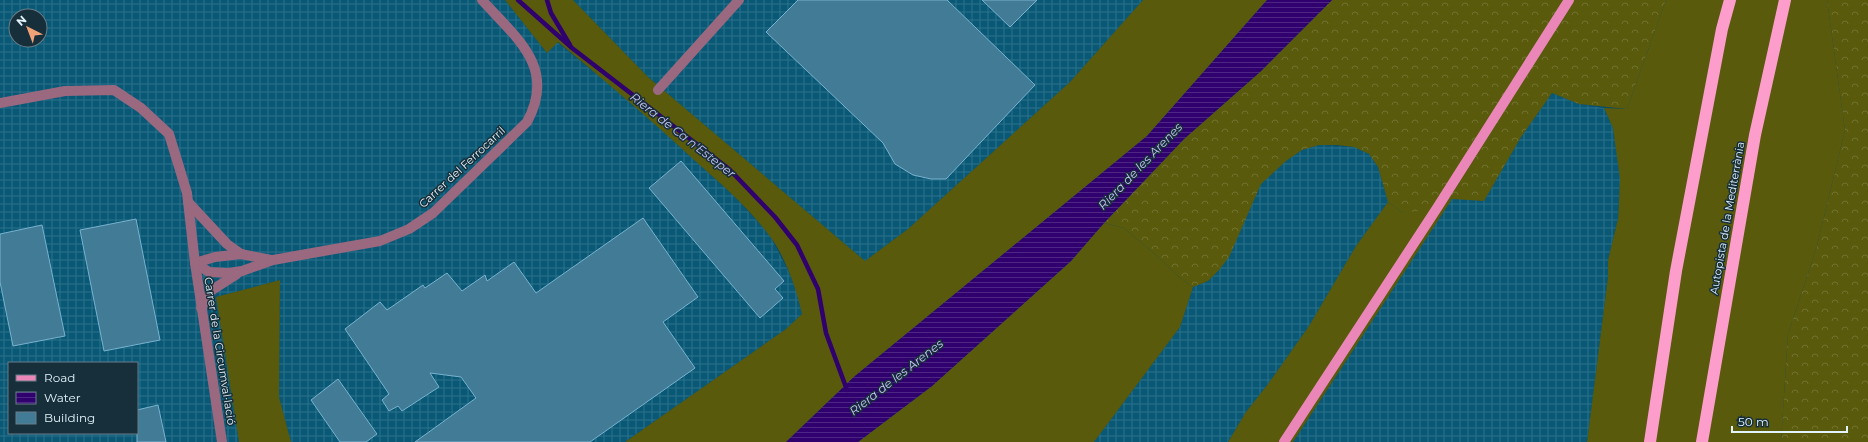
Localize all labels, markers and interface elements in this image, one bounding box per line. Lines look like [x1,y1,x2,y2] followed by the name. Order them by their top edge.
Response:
[8,8,48,48] north arrow
[13,12,29,29] text: N
[627,89,739,181] water label: Riera de Ca n'Esteper
[1095,119,1185,213] water label: Riera de les Arenes
[416,123,508,211] street label: Carrer del Ferrocarril
[1707,140,1747,296] street label: Autopista de la Mediterrània
[201,276,239,426] street label: Carrer de la Circumval·lació
[846,336,946,418] water label: Riera de les Arenes
[8,362,138,434] legend
[44,370,75,385] text: Road
[44,390,81,405] text: Water
[1732,408,1847,434] scale bar
[44,410,95,425] text: Building
[1738,414,1769,429] text: 50 m

